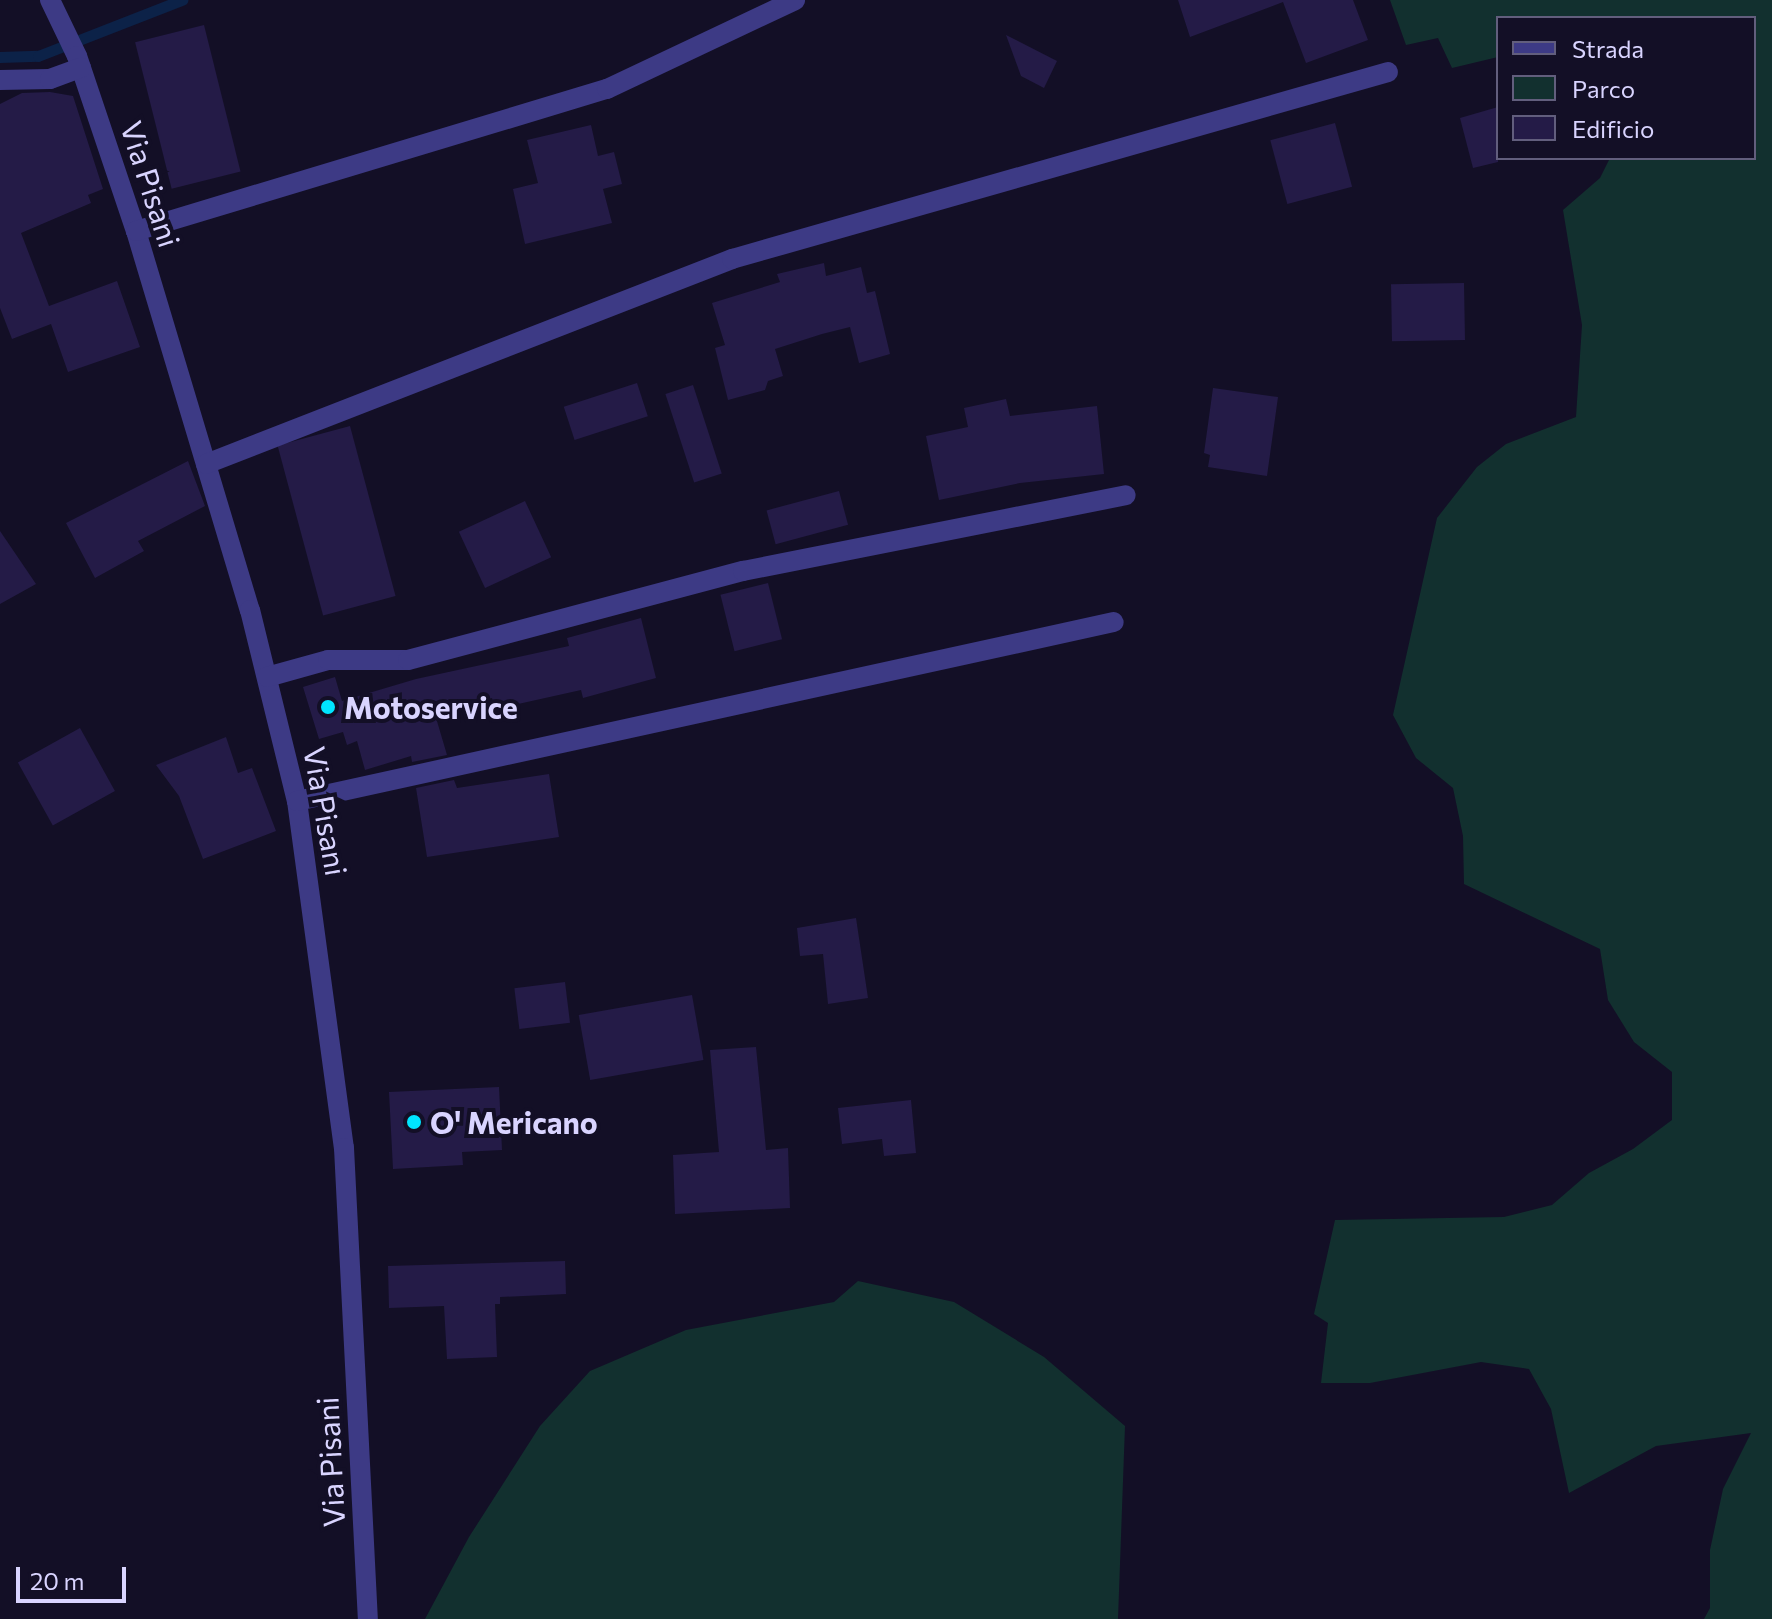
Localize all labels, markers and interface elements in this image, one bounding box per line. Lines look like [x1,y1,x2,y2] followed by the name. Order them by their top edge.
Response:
[1496,16,1756,160] legend
[1572,34,1644,63] text: Strada
[1572,74,1635,103] text: Parco
[1572,114,1654,143] text: Edificio
[114,116,188,252] street label: Via Pisani
[344,689,518,725] place label: Motoservice
[319,698,337,716] marker: Motoservice
[297,744,355,878] street label: Via Pisani
[430,1104,598,1140] place label: O' Mericano
[405,1113,423,1131] marker: O' Mericano
[309,1396,351,1528] street label: Via Pisani
[20,1551,130,1601] scale bar
[30,1566,84,1595] text: 20 m

